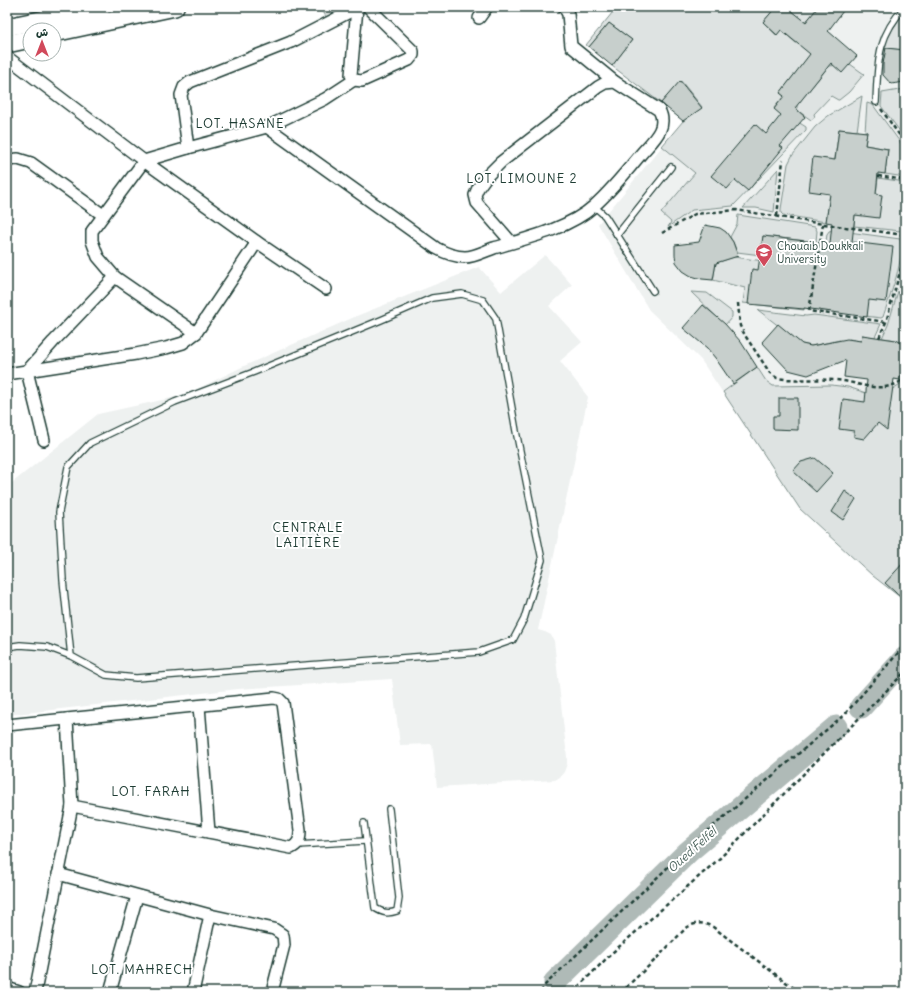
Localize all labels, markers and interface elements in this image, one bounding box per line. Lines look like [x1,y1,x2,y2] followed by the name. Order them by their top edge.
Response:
[22,22,62,62] north arrow
[36,25,48,39] text: ش
[195,115,285,132] district label: LOT. HASANE
[466,170,578,187] district label: LOT. LIMOUNE 2
[777,239,863,266] place label: Chouaib Doukkali University
[754,242,774,267] school or university icon: Chouaib Doukkali University
[272,519,344,551] district label: CENTRALE LAITIÈRE
[111,783,191,800] district label: LOT. FARAH
[664,822,721,876] water label: Oued Felfel
[91,961,193,978] district label: LOT. MAHRECH

